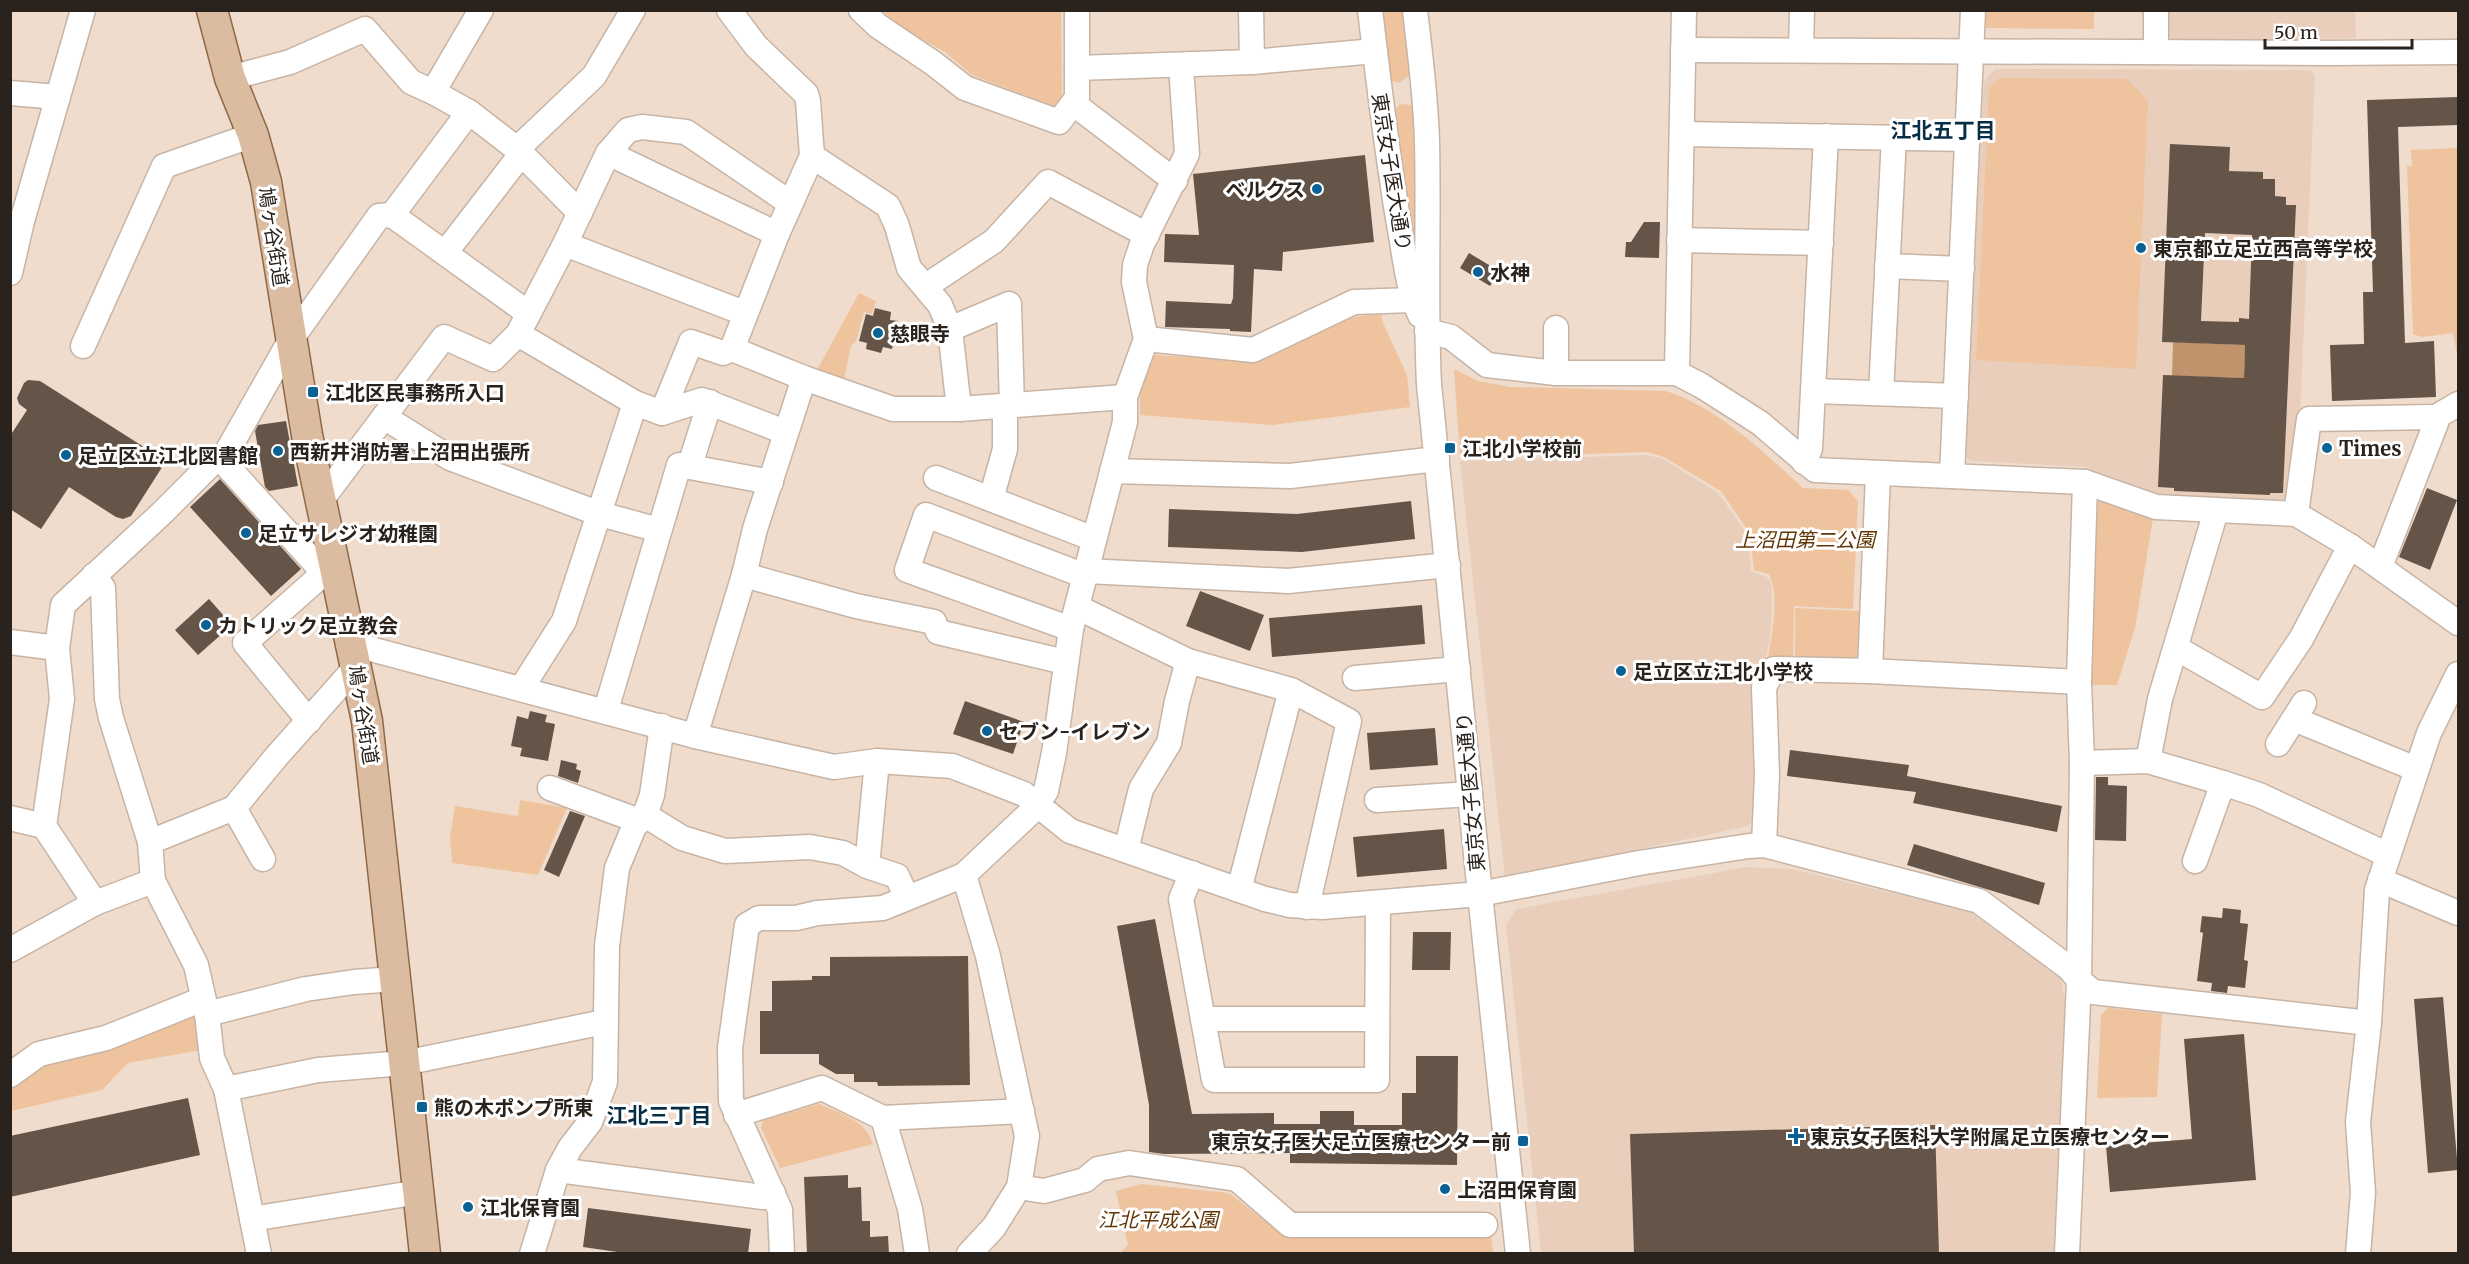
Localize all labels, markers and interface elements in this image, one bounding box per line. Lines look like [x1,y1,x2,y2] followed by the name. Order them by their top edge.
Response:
[2265,12,2412,50] scale bar
[2274,21,2318,44] text: 50 m
[1367,91,1417,253] street label: 東京女子医大通り
[1891,117,1996,144] district label: 江北五丁目
[1226,177,1305,202] place label: ベルクス
[1310,182,1324,196] marker: ベルクス
[254,186,294,288] street label: 鳩ヶ谷街道
[2153,236,2373,261] place label: 東京都立足立西高等学校
[2134,241,2148,255] marker: 東京都立足立西高等学校
[1490,260,1530,285] place label: 水神
[1471,265,1485,279] marker: 水神
[890,321,950,346] place label: 慈眼寺
[871,326,885,340] marker: 慈眼寺
[325,380,505,405] place label: 江北区民事務所入口
[306,385,320,399] marker: 江北区民事務所入口
[1462,436,1582,461] place label: 江北小学校前
[2339,436,2401,461] place label: Times
[290,439,530,464] place label: 西新井消防署上沼田出張所
[1443,441,1457,455] marker: 江北小学校前
[2320,441,2334,455] marker: Times
[78,443,258,468] place label: 足立区立江北図書館
[271,444,285,458] marker: 西新井消防署上沼田出張所
[59,448,73,462] marker: 足立区立江北図書館
[258,521,438,546] place label: 足立サレジオ幼稚園
[239,526,253,540] marker: 足立サレジオ幼稚園
[1735,527,1878,552] park label: 上沼田第二公園
[218,613,398,638] place label: カトリック足立教会
[199,618,213,632] marker: カトリック足立教会
[1633,659,1813,684] place label: 足立区立江北小学校
[344,664,384,766] street label: 鳩ヶ谷街道
[1614,664,1628,678] marker: 足立区立江北小学校
[1451,711,1489,873] street label: 東京女子医大通り
[999,719,1151,744] place label: セブン-イレブン
[980,724,994,738] marker: セブン-イレブン
[434,1095,593,1120] place label: 熊の木ポンプ所東
[415,1100,429,1114] marker: 熊の木ポンプ所東
[607,1102,712,1129] district label: 江北三丁目
[1810,1124,2170,1149] place label: 東京女子医科大学附属足立医療センター
[1787,1127,1805,1145] marker: 東京女子医科大学附属足立医療センター
[1211,1129,1511,1154] place label: 東京女子医大足立医療センター前
[1516,1134,1530,1148] marker: 東京女子医大足立医療センター前
[1457,1177,1577,1202] place label: 上沼田保育園
[1438,1182,1452,1196] marker: 上沼田保育園
[480,1195,580,1220] place label: 江北保育園
[461,1200,475,1214] marker: 江北保育園
[1098,1207,1221,1232] park label: 江北平成公園

